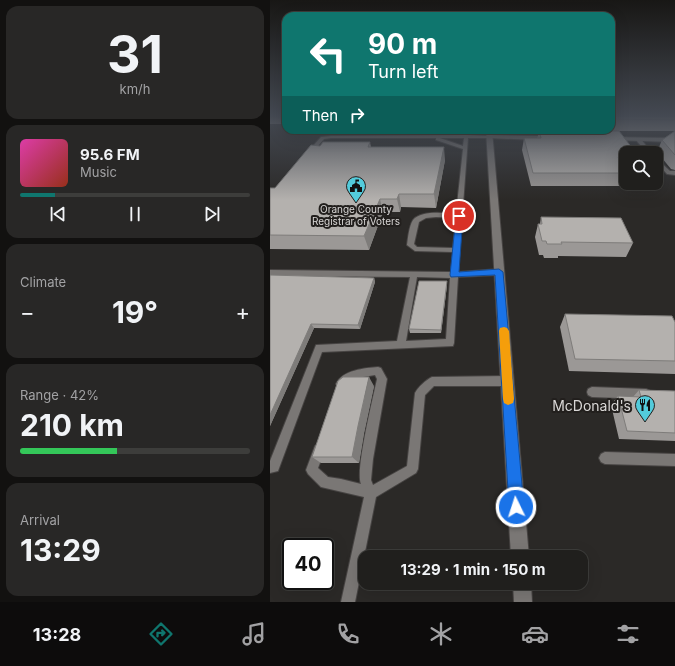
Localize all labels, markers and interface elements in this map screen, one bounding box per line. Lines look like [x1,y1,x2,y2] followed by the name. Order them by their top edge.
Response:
[107,23,163,86] text: 31
[368,27,437,61] text: 90 m
[302,28,354,80] icon: left
[368,61,438,82] text: Turn left
[120,81,150,97] text: km/h
[346,104,368,126] icon: right
[302,106,338,125] text: Then
[80,145,140,164] text: 95.6 FM
[619,146,663,190] map controls
[619,146,663,190] button: search
[80,164,117,180] text: Music
[345,175,367,203] public building icon: Orange County Registrar of Voters
[442,199,476,233] pin
[47,203,69,225] icon: previous
[124,203,146,225] icon: pause
[201,203,223,225] icon: next
[312,203,400,227] place label: Orange County Registrar of Voters
[448,205,470,227] icon: arrive
[20,274,66,290] text: Climate
[112,294,158,330] text: 19°
[20,299,35,325] text: −
[235,299,250,325] text: +
[20,387,99,403] text: Range · 42%
[634,394,656,422] restaurant icon: McDonald's
[552,397,631,414] place label: McDonald's
[20,407,124,443] text: 210 km
[495,486,537,528] position arrow
[20,512,60,528] text: Arrival
[20,532,101,568] text: 13:29
[282,538,334,590] speed limit sign: 40
[400,560,546,579] text: 13:29 · 1 min · 150 m
[147,620,175,648] icon: directions
[240,620,268,648] icon: music
[334,620,362,648] icon: phone
[427,620,455,648] icon: climate
[521,620,549,648] icon: car
[614,620,642,648] icon: filters
[33,624,81,645] text: 13:28

